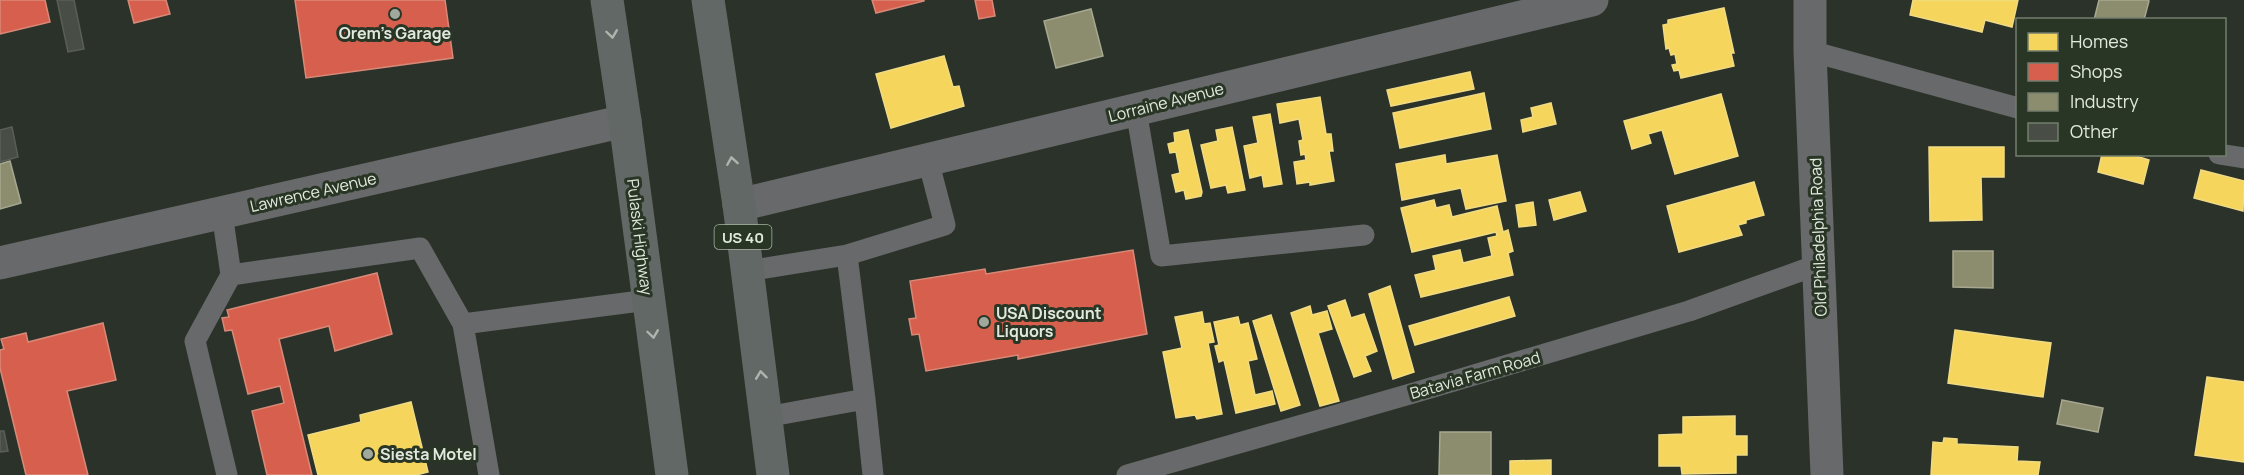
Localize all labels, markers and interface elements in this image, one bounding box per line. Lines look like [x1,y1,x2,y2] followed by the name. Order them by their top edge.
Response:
[388,7,402,21] marker: Orem's Garage
[2016,18,2226,156] legend
[339,22,452,44] place label: Orem's Garage
[605,29,617,39] one-way arrow
[2070,29,2128,53] text: Homes
[2070,59,2122,83] text: Shops
[1106,77,1226,127] street label: Lorraine Avenue
[2070,89,2139,113] text: Industry
[2070,119,2118,143] text: Other
[726,157,739,167] one-way arrow
[1804,157,1832,317] street label: Old Philadelphia Road
[248,167,378,217] street label: Lawrence Avenue
[622,177,658,297] street label: Pulaski Highway
[714,225,771,249] road number: US 40
[996,302,1102,342] place label: USA Discount Liquors
[977,315,991,329] marker: USA Discount Liquors
[646,329,658,339] one-way arrow
[1407,346,1543,404] street label: Batavia Farm Road
[755,371,767,380] one-way arrow
[380,443,477,465] place label: Siesta Motel
[361,447,375,461] marker: Siesta Motel

